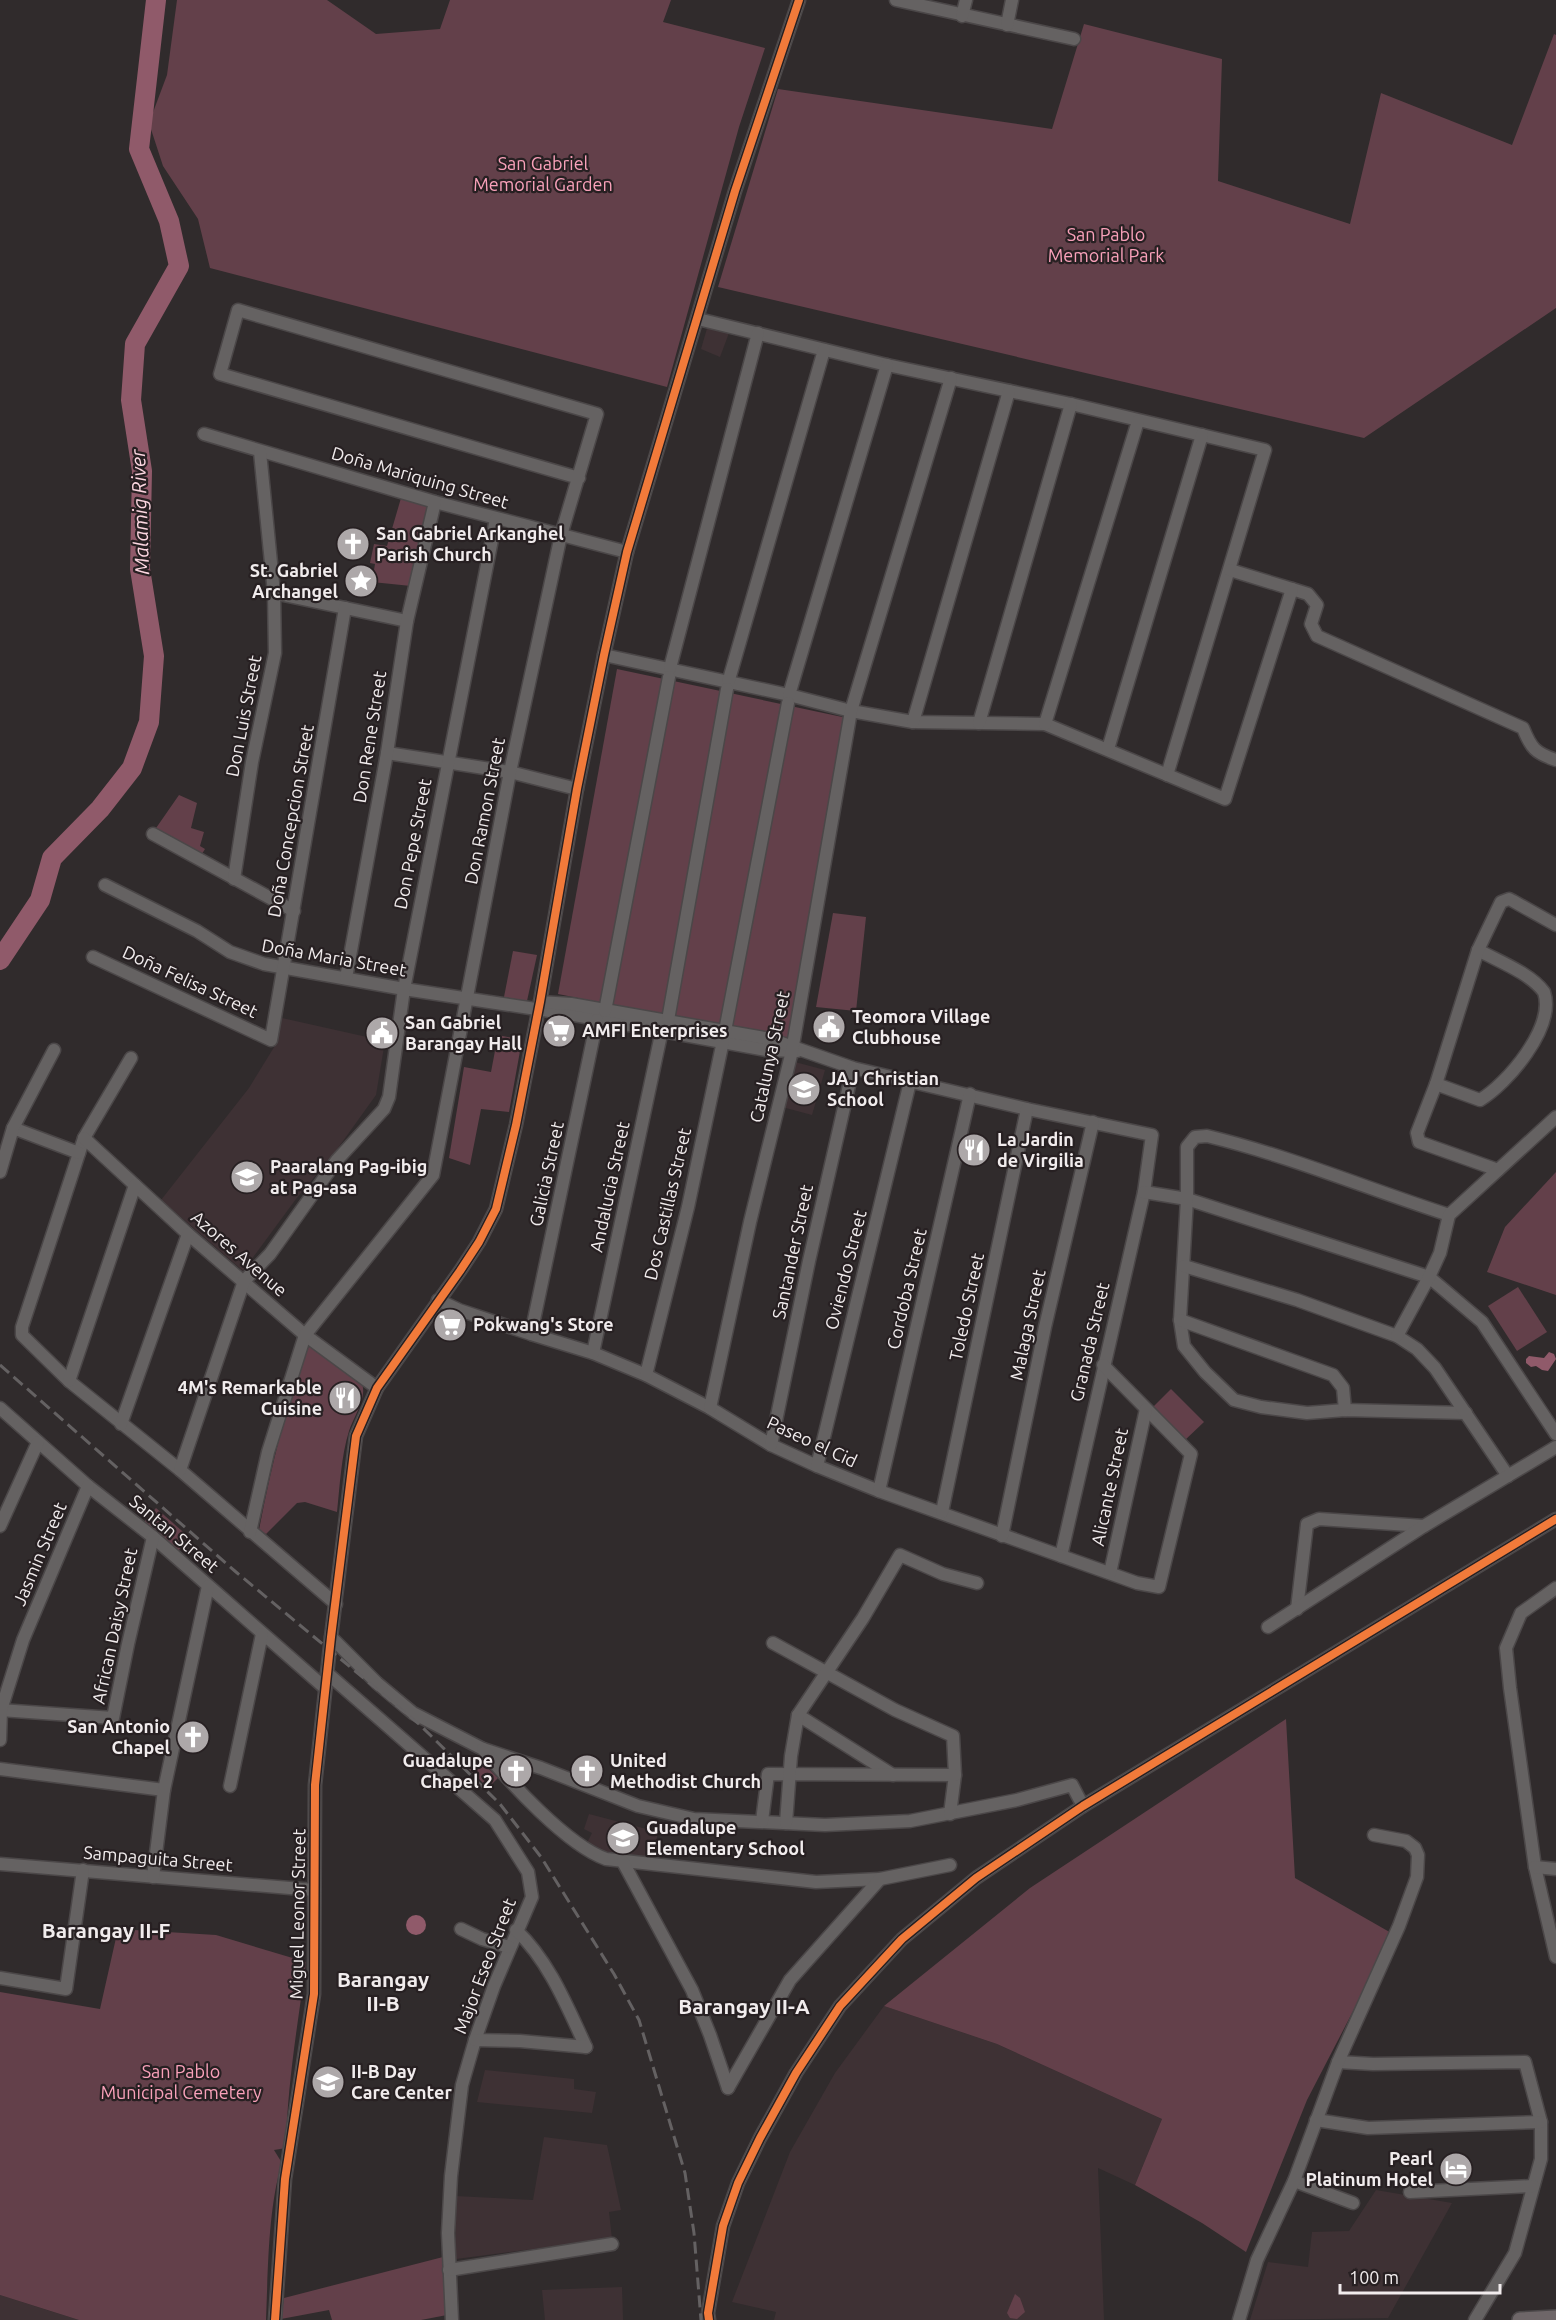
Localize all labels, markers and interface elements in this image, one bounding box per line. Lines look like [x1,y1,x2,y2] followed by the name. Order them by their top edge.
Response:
[473,153,613,194] park label: San Gabriel Memorial Garden
[1048,224,1164,265] park label: San Pablo Memorial Park
[329,442,511,512] street label: Doña Mariquing Street
[126,448,153,575] water label: Malamig River
[376,523,564,564] place label: San Gabriel Arkanghel Parish Church
[335,526,371,562] church icon: San Gabriel Arkanghel Parish Church
[250,560,339,601] place label: St. Gabriel Archangel
[343,563,379,599] place icon: St. Gabriel Archangel
[221,653,265,778] street label: Don Luis Street
[349,669,389,804] street label: Don Rene Street
[263,723,317,919] street label: Doña Concepcion Street
[460,736,508,886] street label: Don Ramon Street
[390,777,435,911] street label: Don Pepe Street
[260,934,408,980] street label: Doña Maria Street
[120,941,261,1021] street label: Doña Felisa Street
[745,989,793,1124] street label: Catalunya Street
[852,1006,990,1047] place label: Teomora Village Clubhouse
[811,1009,847,1045] public building icon: Teomora Village Clubhouse
[405,1012,523,1053] place label: San Gabriel Barangay Hall
[541,1013,577,1049] supermarket icon: AMFI Enterprises
[364,1015,400,1051] public building icon: San Gabriel Barangay Hall
[582,1020,728,1040] place label: AMFI Enterprises
[827,1068,939,1109] place label: JAJ Christian School
[786,1071,822,1107] school or university icon: JAJ Christian School
[525,1120,567,1228] street label: Galicia Street
[585,1120,633,1254] street label: Andalucia Street
[640,1126,694,1282] street label: Dos Castillas Street
[997,1129,1084,1170] place label: La Jardin de Virgilia
[956,1132,992,1168] restaurant icon: La Jardin de Virgilia
[270,1156,427,1197] place label: Paaralang Pag-ibig at Pag-asa
[229,1159,265,1195] school or university icon: Paaralang Pag-ibig at Pag-asa
[768,1183,816,1321] street label: Santander Street
[188,1206,291,1300] street label: Azores Avenue
[820,1208,870,1332] street label: Oviendo Street
[882,1226,930,1351] street label: Cordoba Street
[945,1251,987,1363] street label: Toledo Street
[1006,1268,1049,1382] street label: Malaga Street
[1066,1280,1112,1403] street label: Granada Street
[432,1307,468,1343] supermarket icon: Pokwang's Store
[473,1314,614,1334] place label: Pokwang's Store
[178,1377,322,1418] place label: 4M's Remarkable Cuisine
[327,1380,363,1416] restaurant icon: 4M's Remarkable Cuisine
[764,1412,861,1471] street label: Paseo el Cid
[1087,1426,1131,1548] street label: Alicante Street
[126,1490,223,1576] street label: Santan Street
[8,1499,70,1608] street label: Jasmin Street
[88,1546,140,1706] street label: African Daisy Street
[67,1716,171,1757] place label: San Antonio Chapel
[175,1719,211,1755] church icon: San Antonio Chapel
[403,1750,493,1791] place label: Guadalupe Chapel 2
[610,1750,761,1791] place label: United Methodist Church
[498,1753,534,1789] church icon: Guadalupe Chapel 2
[569,1753,605,1789] church icon: United Methodist Church
[646,1817,805,1858] place label: Guadalupe Elementary School
[605,1820,641,1856] school or university icon: Guadalupe Elementary School
[286,1828,308,2000] street label: Miguel Leonor Street
[83,1842,234,1874] street label: Sampaguita Street
[449,1895,519,2036] street label: Major Eseo Street
[42,1918,170,1942] district label: Barangay II-F
[337,1967,429,2015] district label: Barangay II-B
[678,1994,810,2018] district label: Barangay II-A
[100,2061,262,2102] park label: San Pablo Municipal Cemetery
[351,2061,452,2102] place label: II-B Day Care Center
[310,2064,346,2100] school or university icon: II-B Day Care Center
[1305,2148,1434,2189] place label: Pearl Platinum Hotel
[1438,2151,1474,2187] hotel icon: Pearl Platinum Hotel
[1340,2257,1500,2295] scale bar
[1349,2267,1399,2287] text: 100 m

